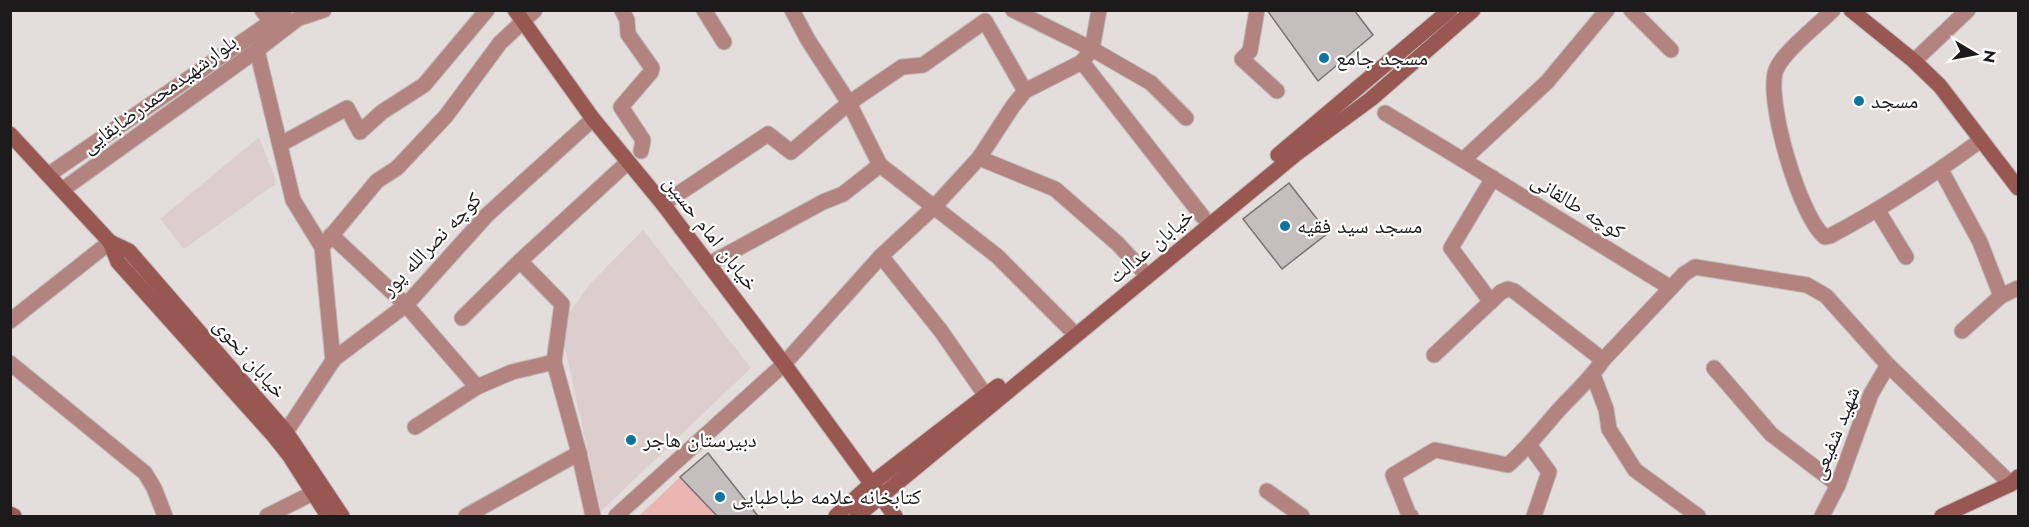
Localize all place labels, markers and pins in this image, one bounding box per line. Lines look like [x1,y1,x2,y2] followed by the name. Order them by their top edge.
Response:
[1336,43,1428,73] place label: مسجد جامع
[1317,51,1331,65] marker: مسجد جامع
[1871,86,1918,116] place label: مسجد
[1852,94,1866,108] marker: مسجد
[1297,211,1422,241] place label: مسجد سید فقیه
[1278,219,1292,233] marker: مسجد سید فقیه
[642,425,757,455] place label: دبیرستان هاجر
[624,433,638,447] marker: دبیرستان هاجر
[732,482,922,512] place label: کتابخانه علامه طباطبایی
[713,490,727,504] marker: کتابخانه علامه طباطبایی

